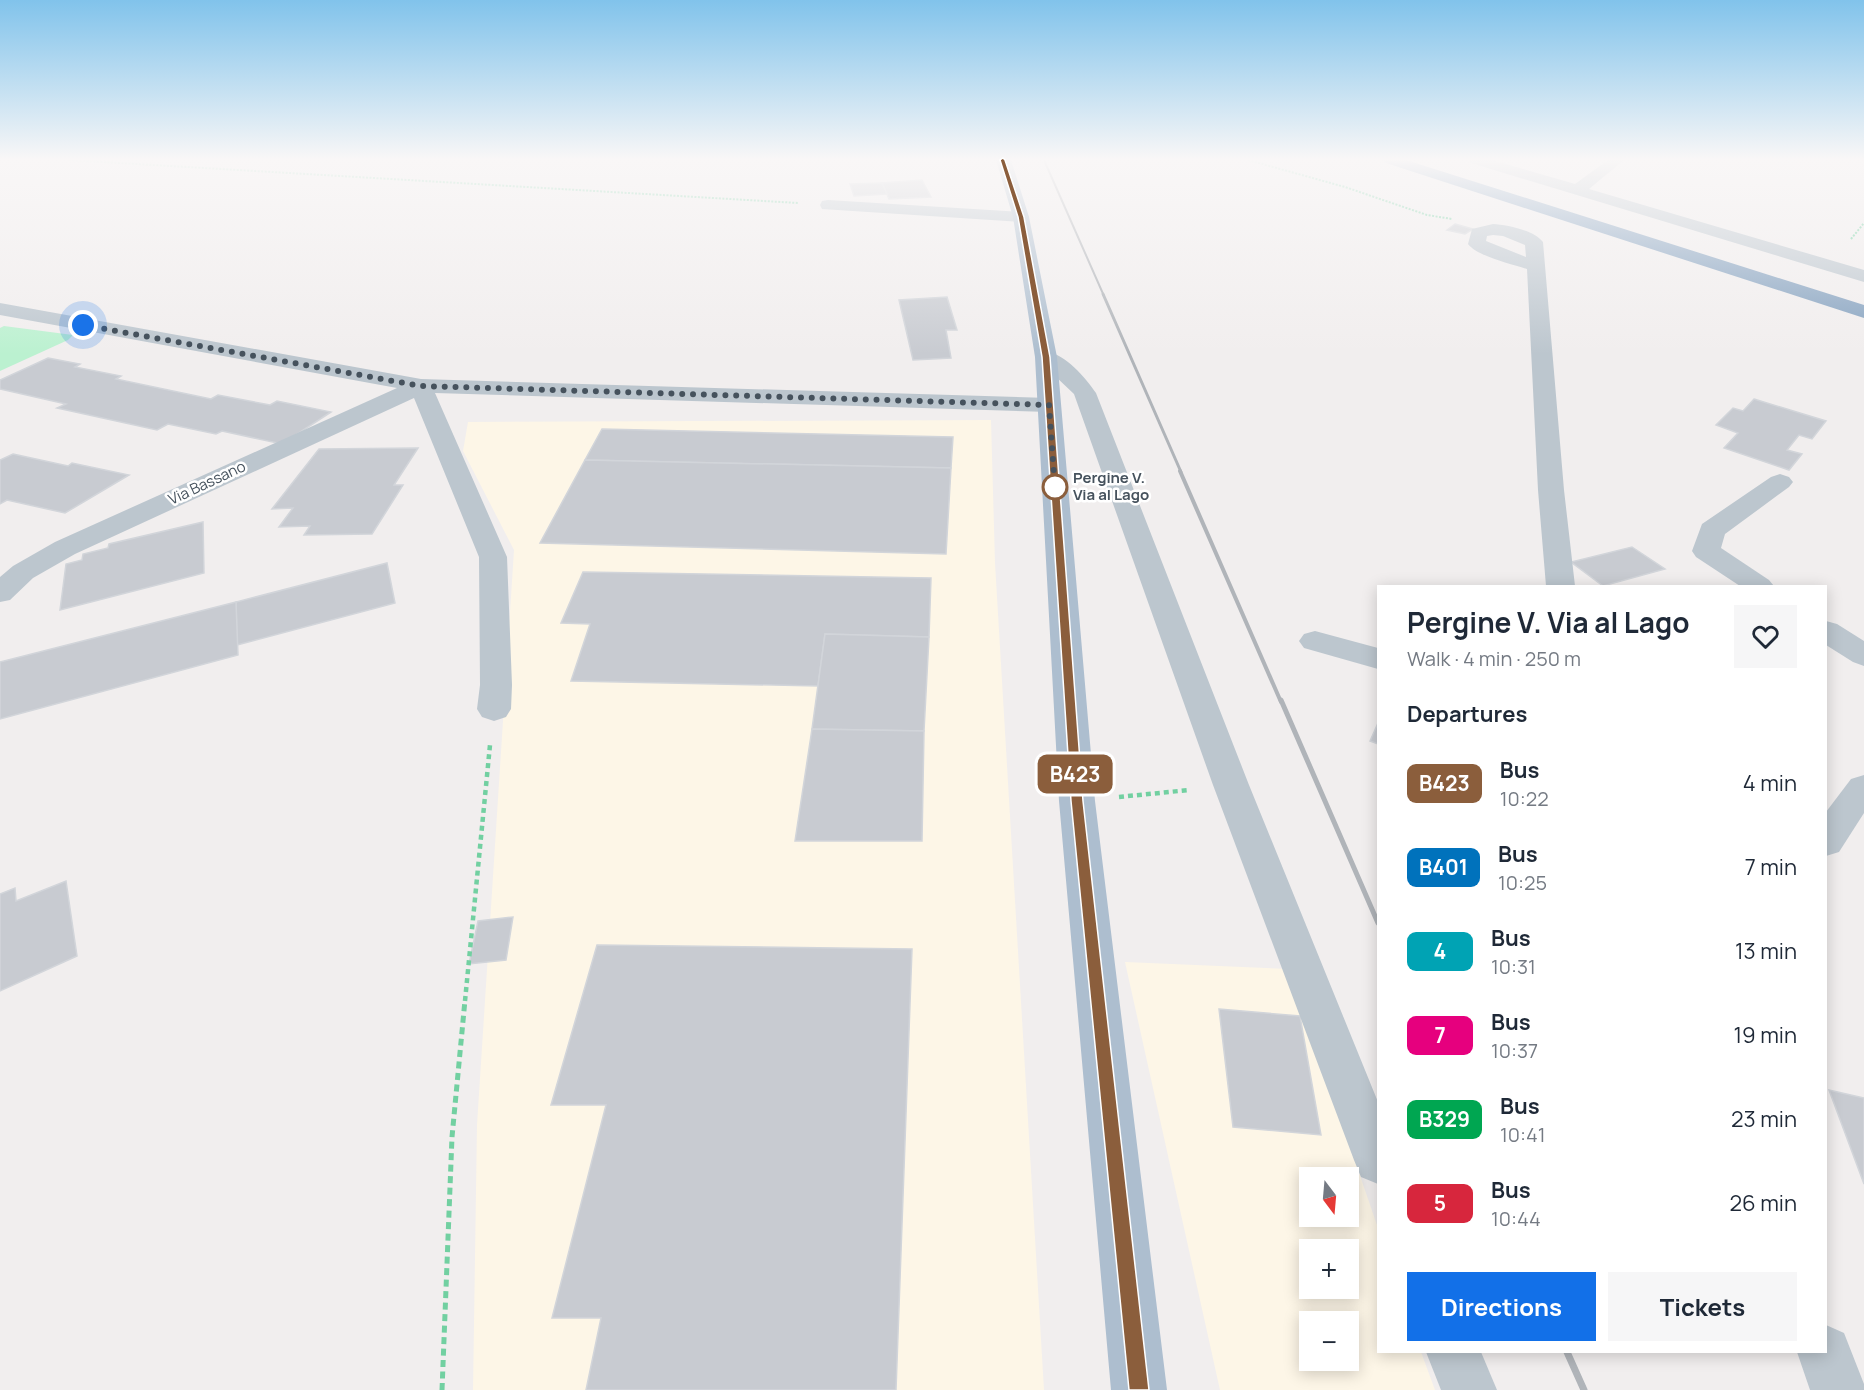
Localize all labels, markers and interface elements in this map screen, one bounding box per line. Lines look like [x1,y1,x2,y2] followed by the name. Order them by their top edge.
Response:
[68,310,98,340] your location
[165,455,249,510] street label: Via Bassano
[1073,467,1149,505] place label: Pergine V. Via al Lago
[1042,474,1068,500] marker: Pergine V. Via al Lago
[1407,603,1689,641] text: Pergine V. Via al Lago
[1734,605,1797,668] button: heart
[1407,645,1581,672] text: Walk · 4 min · 250 m
[1407,699,1527,729] text: Departures
[1033,754,1117,794] line badge: B423
[1500,755,1539,785] text: Bus
[1050,760,1100,788] text: B423
[1743,768,1797,798] text: 4 min
[1419,769,1470,797] text: B423
[1500,785,1549,812] text: 10:22
[1498,839,1538,869] text: Bus
[1745,852,1797,882] text: 7 min
[1419,853,1468,881] text: B401
[1498,869,1547,896] text: 10:25
[1491,923,1531,953] text: Bus
[1735,936,1797,966] text: 13 min
[1434,937,1446,965] text: 4
[1491,953,1536,980] text: 10:31
[1491,1007,1531,1037] text: Bus
[1734,1020,1797,1050] text: 19 min
[1434,1021,1446,1049] text: 7
[1491,1037,1538,1064] text: 10:37
[1500,1091,1540,1121] text: Bus
[1731,1104,1797,1134] text: 23 min
[1419,1105,1470,1133] text: B329
[1500,1121,1546,1148] text: 10:41
[1299,1167,1359,1227] north arrow
[1299,1167,1359,1371] map controls
[1491,1175,1531,1205] text: Bus
[1730,1188,1797,1218] text: 26 min
[1434,1189,1446,1217] text: 5
[1491,1205,1541,1232] text: 10:44
[1299,1239,1359,1299] button: +
[1407,1272,1596,1341] button: Directions
[1608,1272,1797,1341] button: Tickets
[1299,1311,1359,1371] button: −

